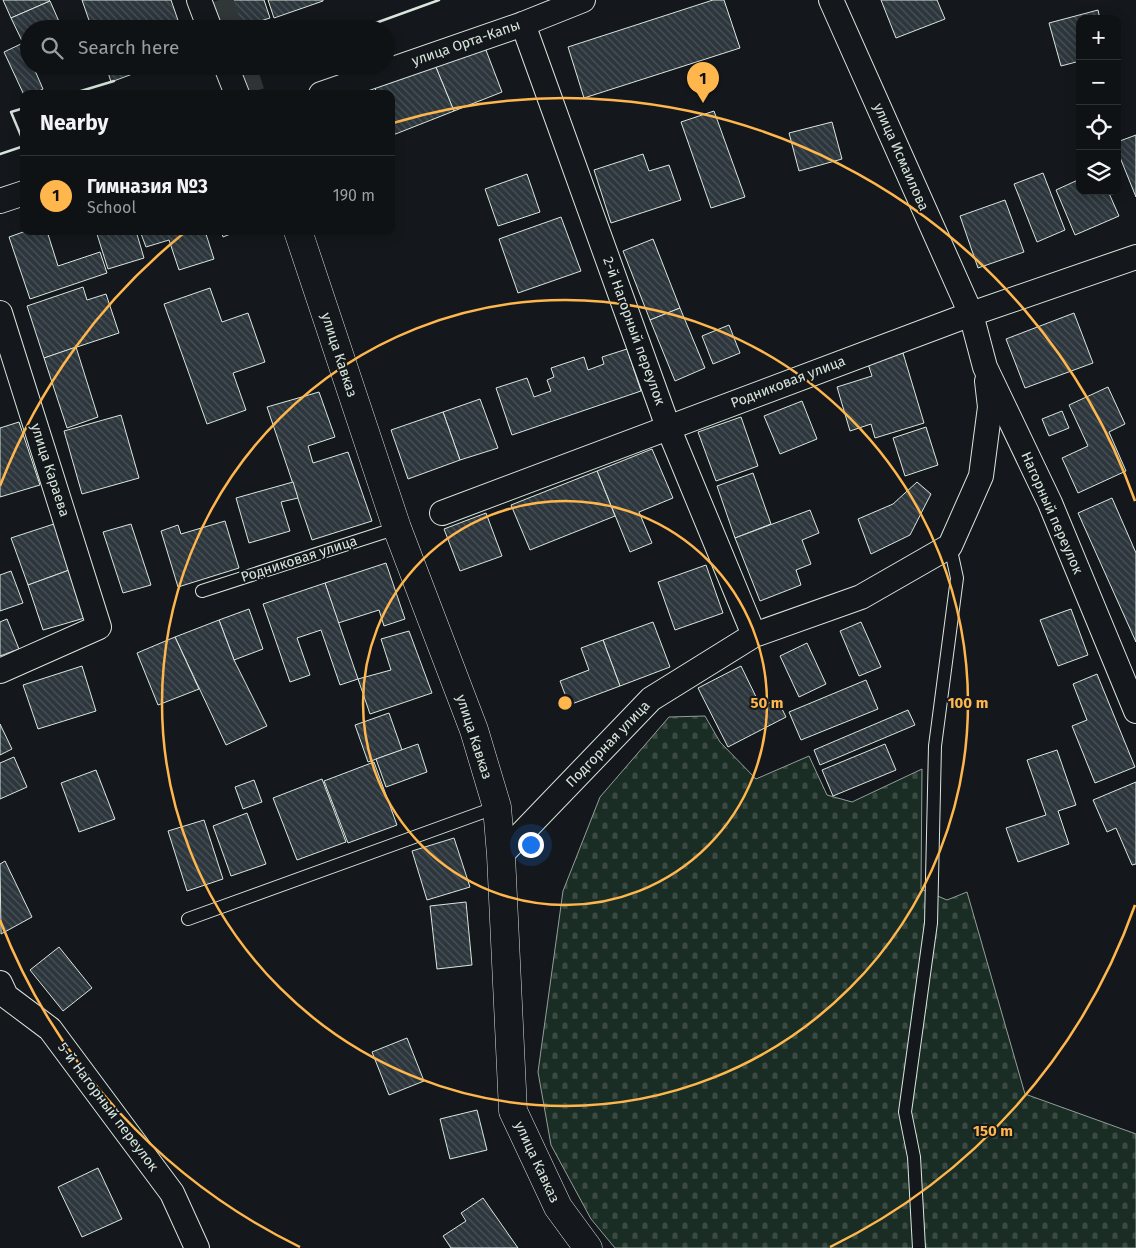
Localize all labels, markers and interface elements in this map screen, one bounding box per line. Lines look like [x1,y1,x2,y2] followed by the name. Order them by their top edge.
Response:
[1076,15,1121,195] map controls
[1076,15,1121,60] button: +
[410,16,522,70] street label: улица Орта-Капы
[20,20,395,75] search box
[38,34,66,62] icon: search
[78,36,179,59] text: Search here
[1076,60,1121,105] button: −
[687,62,719,103] pin: 1
[870,101,932,213] street label: улица Исмаилова
[1076,105,1121,150] button: locate
[40,110,108,136] text: Nearby
[1076,150,1121,195] button: layers
[87,175,208,198] text: Гимназия №3
[52,186,60,205] text: 1
[333,186,375,205] text: 190 m
[87,198,136,217] text: School
[599,254,669,408] street label: 2-й Нагорный переулок
[317,311,361,399] street label: улица Кавказ
[728,352,848,412] street label: Родниковая улица
[27,421,73,519] street label: улица Караева
[1017,449,1087,577] street label: Нагорный переулок
[239,532,359,586] street label: Родниковая улица
[452,693,496,781] street label: улица Кавказ
[556,694,574,712] centre of rings
[750,694,784,712] text: 50 m
[948,694,988,712] text: 100 m
[562,697,654,791] street label: Подгорная улица
[518,832,544,858] your location
[54,1039,162,1175] street label: 5-й Нагорный переулок
[511,1119,563,1205] street label: улица Кавказ
[973,1122,1013,1140] text: 150 m

